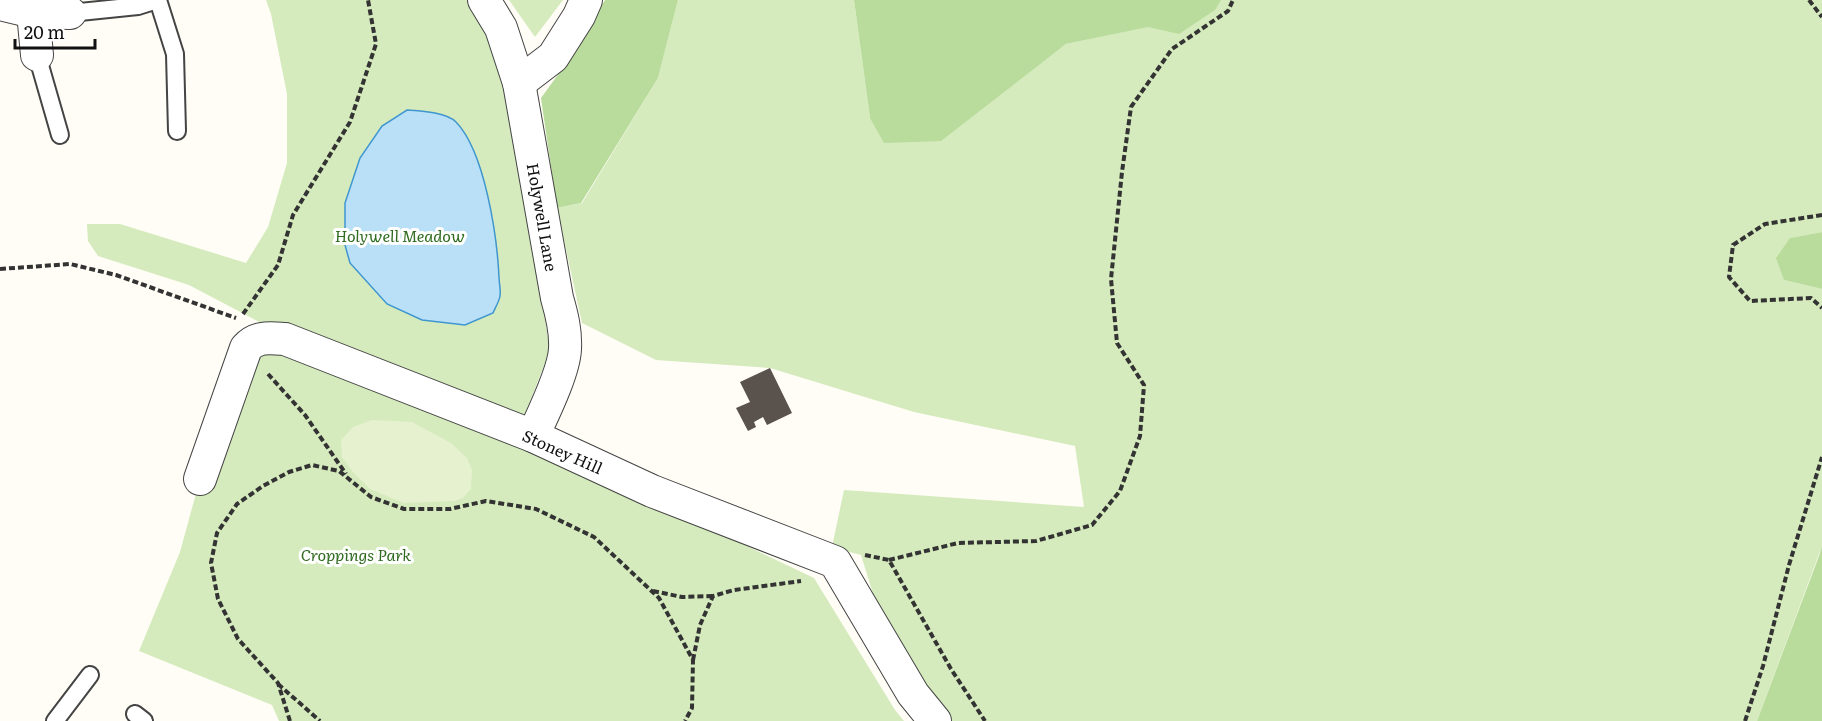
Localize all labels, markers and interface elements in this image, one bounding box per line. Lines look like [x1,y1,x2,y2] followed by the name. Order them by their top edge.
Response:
[15,12,94,50] scale bar
[24,18,65,45] text: 20 m
[522,161,564,273] street label: Holywell Lane
[335,223,465,247] park label: Holywell Meadow
[519,423,607,479] street label: Stoney Hill
[301,542,411,566] park label: Croppings Park

